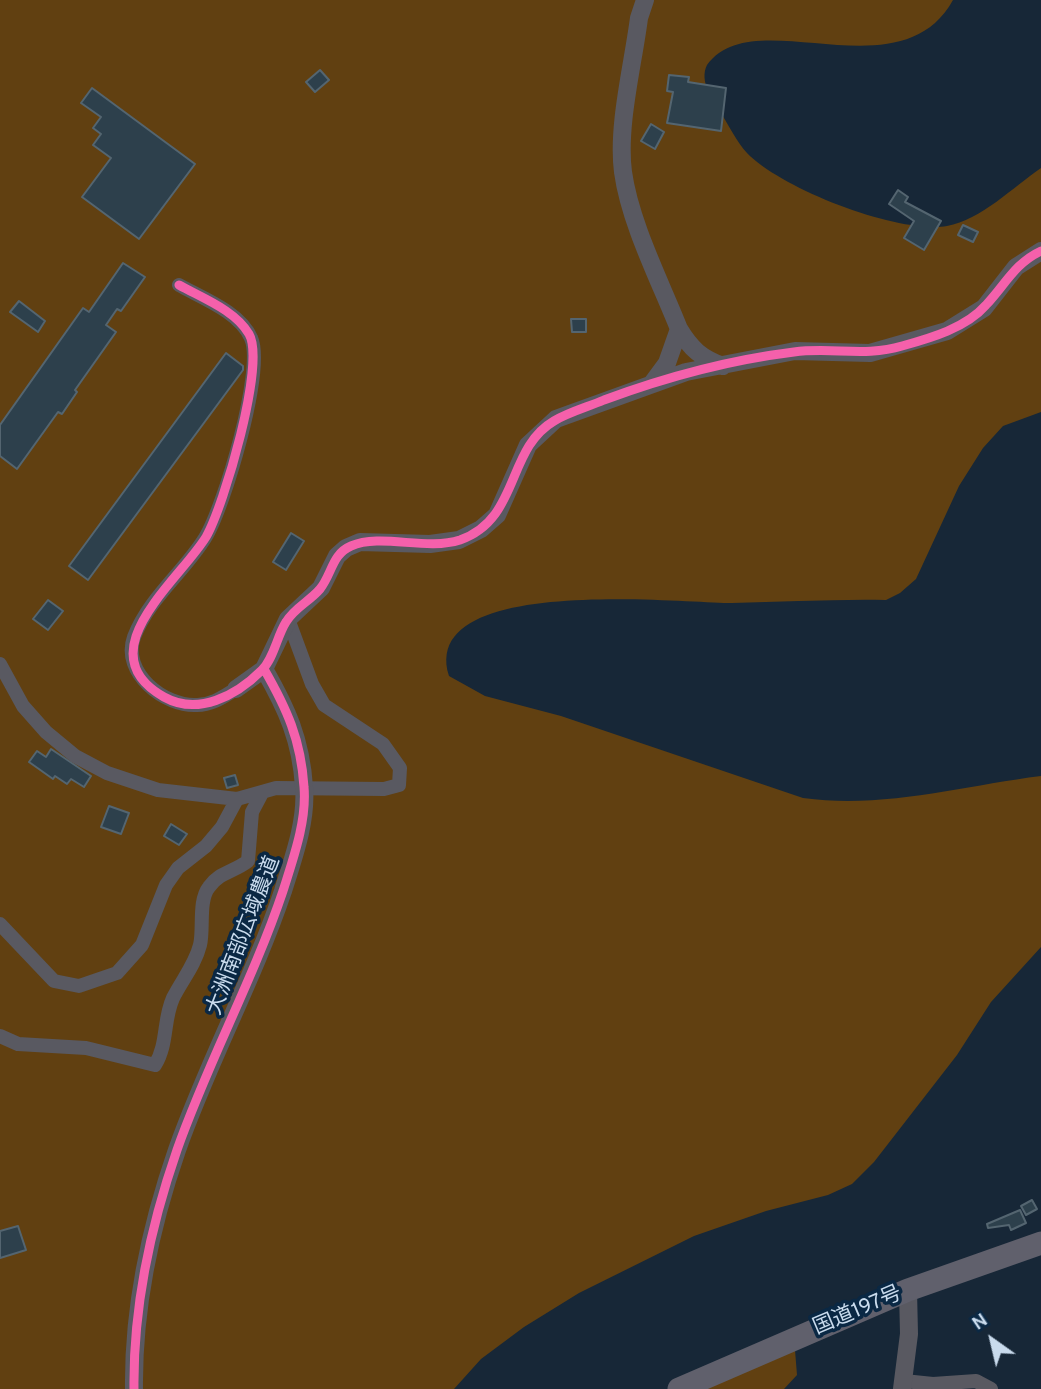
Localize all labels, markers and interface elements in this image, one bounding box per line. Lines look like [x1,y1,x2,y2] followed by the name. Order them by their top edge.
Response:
[203,853,287,1019] street label: 大洲南部広域農道
[810,1282,906,1342] street label: 国道197号
[957,1305,1027,1375] north arrow
[968,1309,993,1336] text: N

